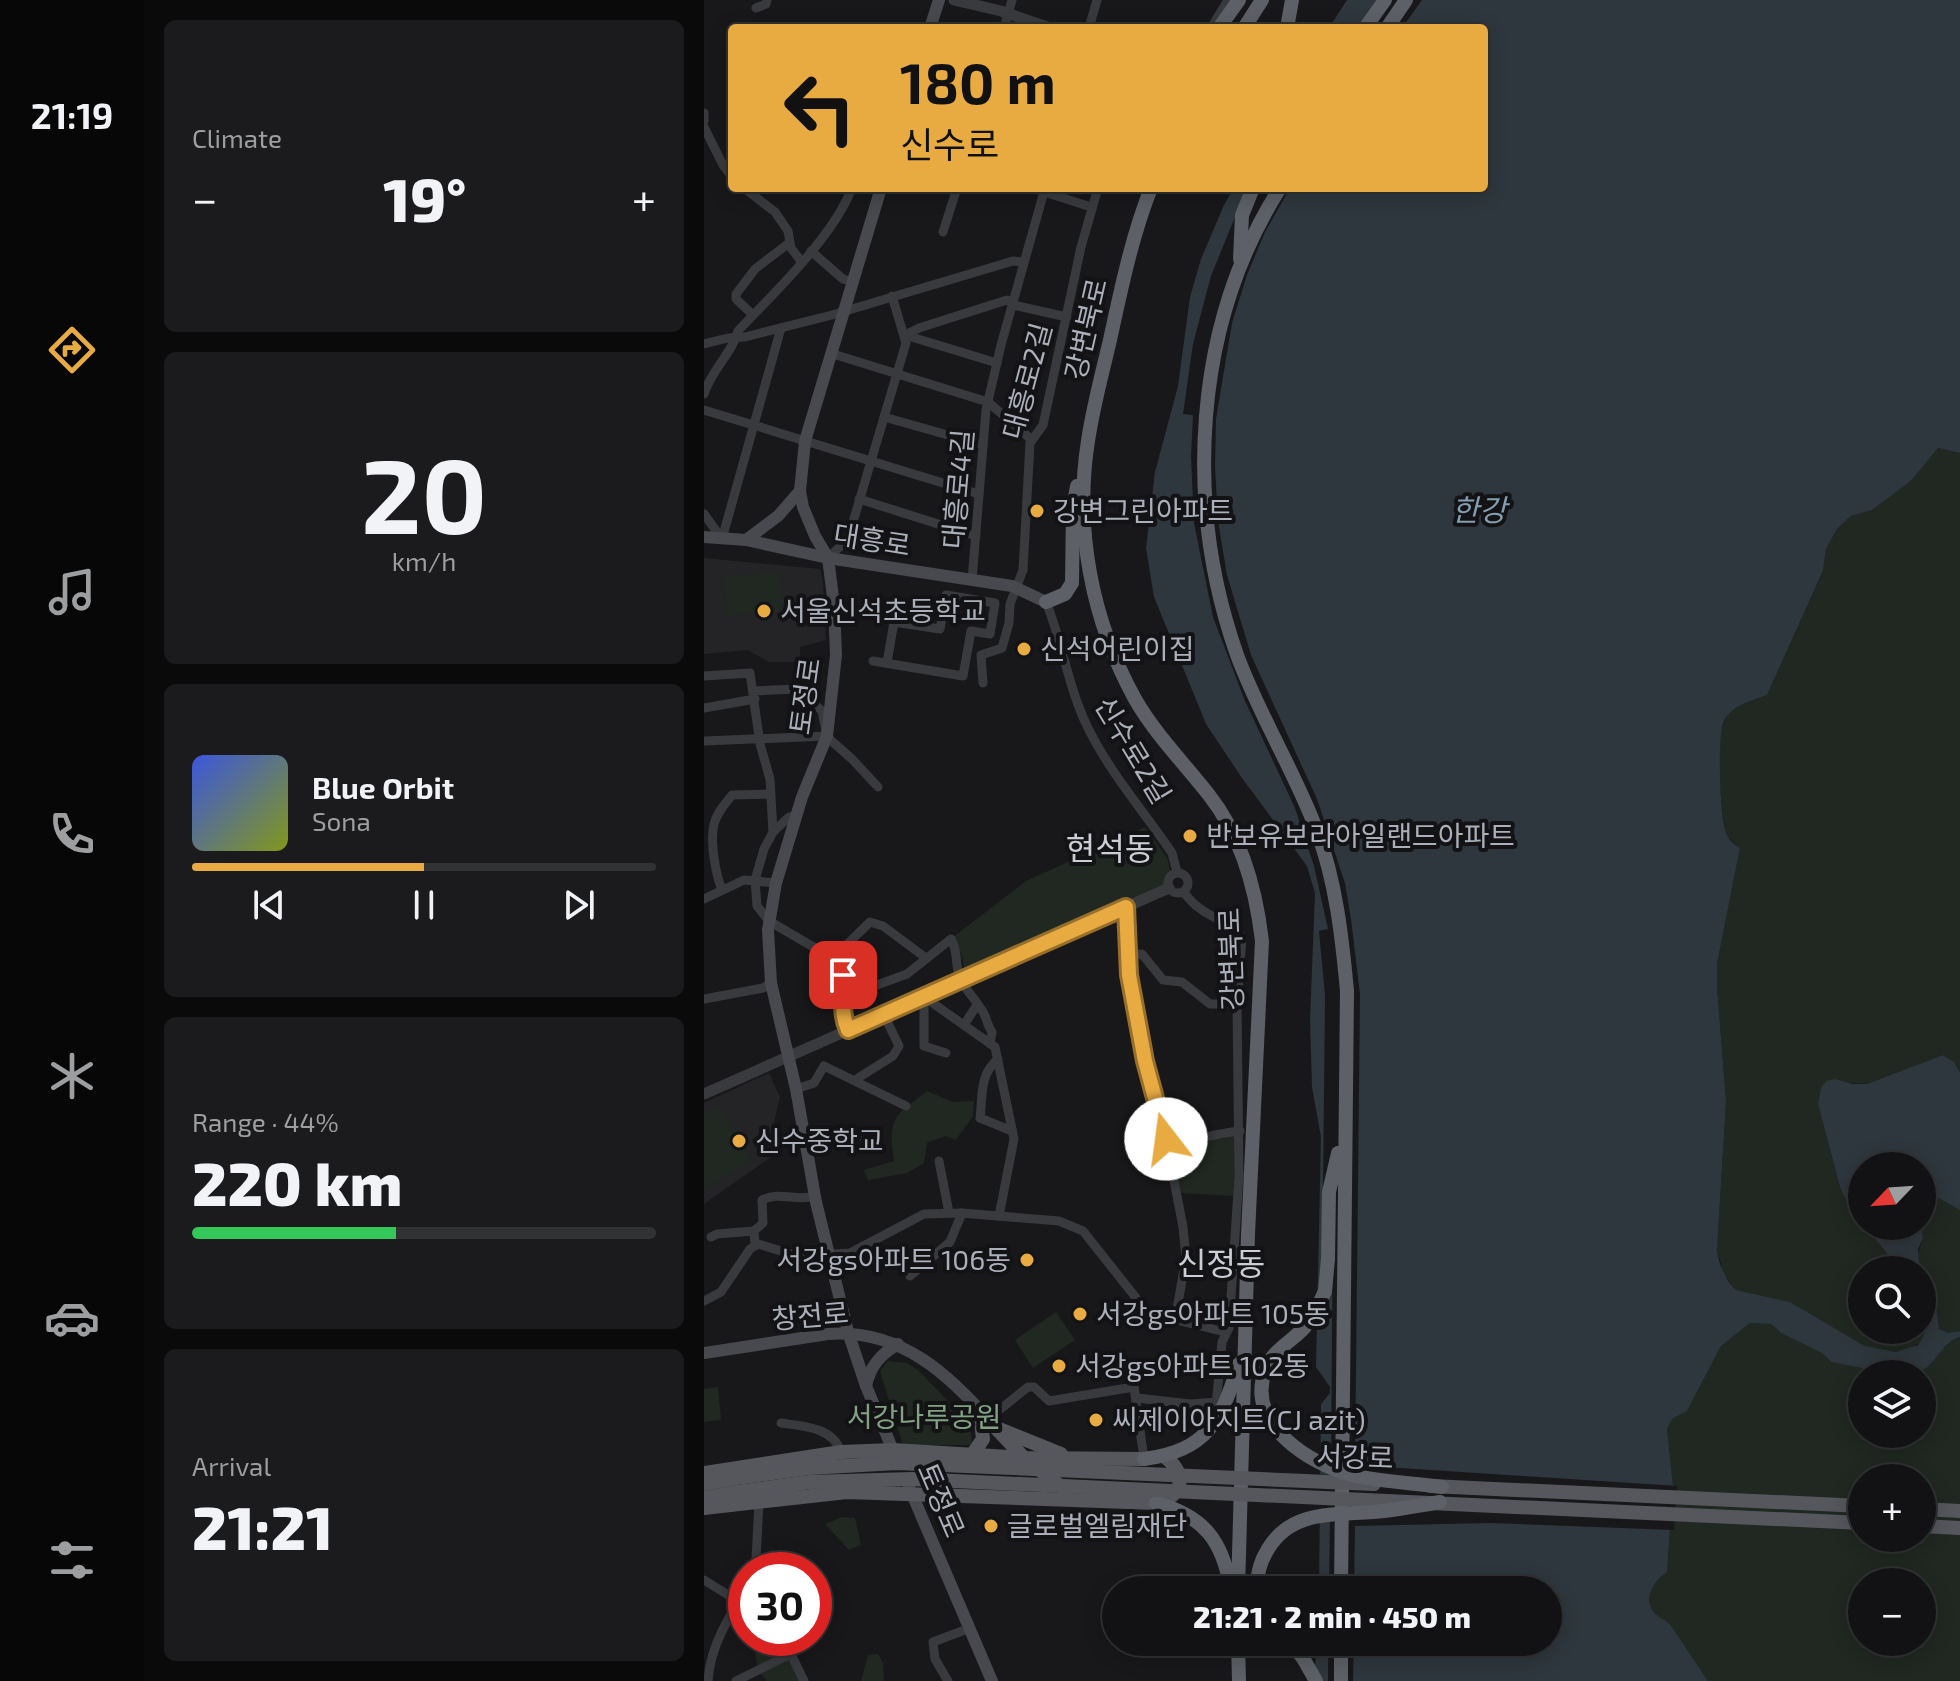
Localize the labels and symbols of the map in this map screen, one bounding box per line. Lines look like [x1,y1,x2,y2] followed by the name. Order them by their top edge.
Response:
[1057,275,1113,383] street label: 강변북로
[994,319,1058,443] street label: 대흥로2길
[935,428,979,550] street label: 대흥로4길
[1451,491,1510,527] water label: 한강
[1053,493,1233,527] place label: 강변그린아파트
[1028,502,1046,520] marker: 강변그린아파트
[831,516,913,562] street label: 대흥로
[780,593,986,627] place label: 서울신석초등학교
[755,602,773,620] marker: 서울신석초등학교
[1040,631,1195,665] place label: 신석어린이집
[1015,640,1033,658] marker: 신석어린이집
[782,655,826,736] street label: 토정로
[1089,690,1179,809] street label: 신수로2길
[1206,818,1515,852] place label: 반보유보라아일랜드아파트
[1181,827,1199,845] marker: 반보유보라아일랜드아파트
[1066,828,1154,866] district label: 현석동
[1211,907,1249,1011] street label: 강변북로
[809,941,877,1009] pin
[1124,1097,1208,1181] position arrow
[755,1123,884,1157] place label: 신수중학교
[730,1132,748,1150] marker: 신수중학교
[1848,1152,1936,1240] north arrow
[776,1242,1011,1276] place label: 서강gs아파트 106동
[1177,1243,1265,1281] district label: 신정동
[1018,1251,1036,1269] marker: 서강gs아파트 106동
[770,1295,850,1335] street label: 창전로
[1096,1296,1330,1330] place label: 서강gs아파트 105동
[1071,1305,1089,1323] marker: 서강gs아파트 105동
[1075,1348,1309,1382] place label: 서강gs아파트 102동
[1050,1357,1068,1375] marker: 서강gs아파트 102동
[847,1399,1001,1433] park label: 서강나루공원
[1112,1402,1366,1436] place label: 씨제이아지트(CJ azit)
[1087,1411,1105,1429] marker: 씨제이아지트(CJ azit)
[1316,1438,1394,1474] street label: 서강로
[911,1457,973,1542] street label: 토정로
[1007,1508,1187,1542] place label: 글로벌엘림재단
[982,1517,1000,1535] marker: 글로벌엘림재단
[728,1552,832,1656] speed limit sign: 30

